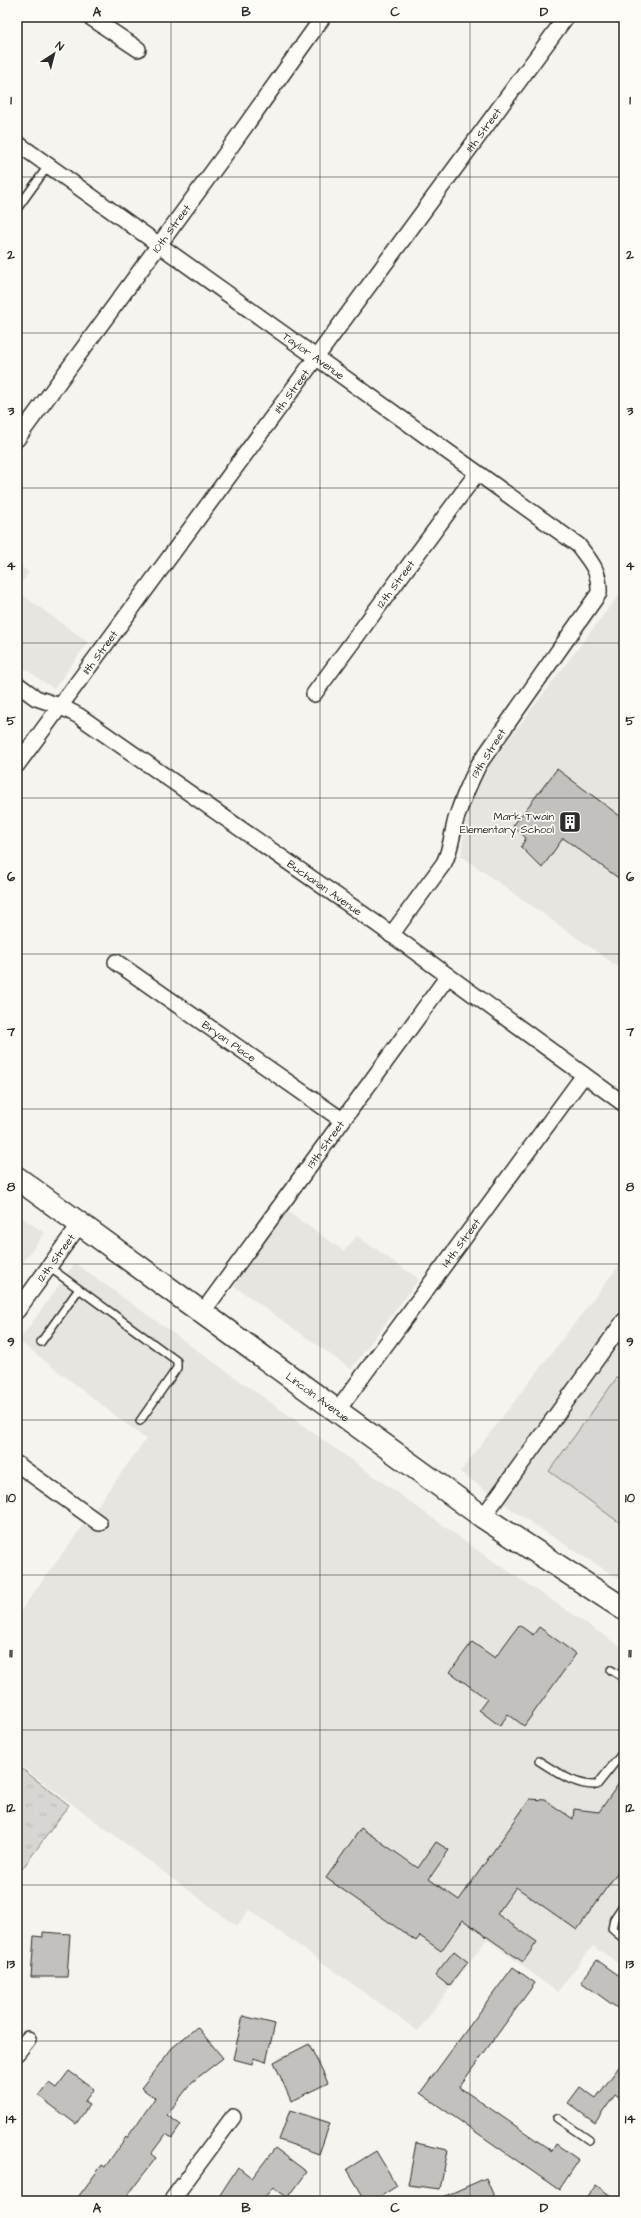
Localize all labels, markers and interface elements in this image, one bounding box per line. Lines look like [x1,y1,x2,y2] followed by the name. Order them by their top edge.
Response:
[93,3,102,21] text: A
[241,3,251,21] text: B
[390,3,400,21] text: C
[540,3,549,21] text: D
[34,34,74,74] north arrow
[52,38,67,54] text: N
[10,91,12,109] text: 1
[629,91,631,109] text: 1
[462,105,505,155] street label: 11th Street
[149,201,195,256] street label: 10th Street
[6,246,15,264] text: 2
[625,246,634,264] text: 2
[279,329,347,383] street label: Taylor Avenue
[271,366,313,416] street label: 11th Street
[7,402,15,420] text: 3
[626,402,634,420] text: 3
[7,557,16,575] text: 4
[373,557,419,611] street label: 12th Street
[626,557,635,575] text: 4
[79,627,122,677] street label: 11th Street
[6,712,16,730] text: 5
[625,712,635,730] text: 5
[467,725,510,781] street label: 13th Street
[460,809,554,838] place label: Mark Twain Elementary School
[557,809,583,835] building icon: Mark Twain Elementary School
[284,857,365,919] street label: Buchanan Avenue
[7,868,16,886] text: 6
[626,868,635,886] text: 6
[199,1017,259,1066] street label: Bryan Place
[6,1023,16,1041] text: 7
[625,1023,635,1041] text: 7
[303,1117,348,1171] street label: 13th Street
[7,1178,16,1196] text: 8
[626,1178,635,1196] text: 8
[438,1215,485,1270] street label: 14th Street
[34,1230,79,1285] street label: 12th Street
[7,1333,15,1351] text: 9
[626,1333,634,1351] text: 9
[283,1369,352,1426] street label: Lincoln Avenue
[6,1489,17,1507] text: 10
[625,1489,636,1507] text: 10
[9,1644,13,1662] text: 11
[628,1644,632,1662] text: 11
[6,1799,16,1817] text: 12
[625,1799,635,1817] text: 12
[7,1955,16,1973] text: 13
[626,1955,635,1973] text: 13
[6,2110,16,2128] text: 14
[625,2110,635,2128] text: 14
[93,2199,102,2217] text: A
[241,2199,251,2217] text: B
[390,2199,400,2217] text: C
[540,2199,549,2217] text: D

